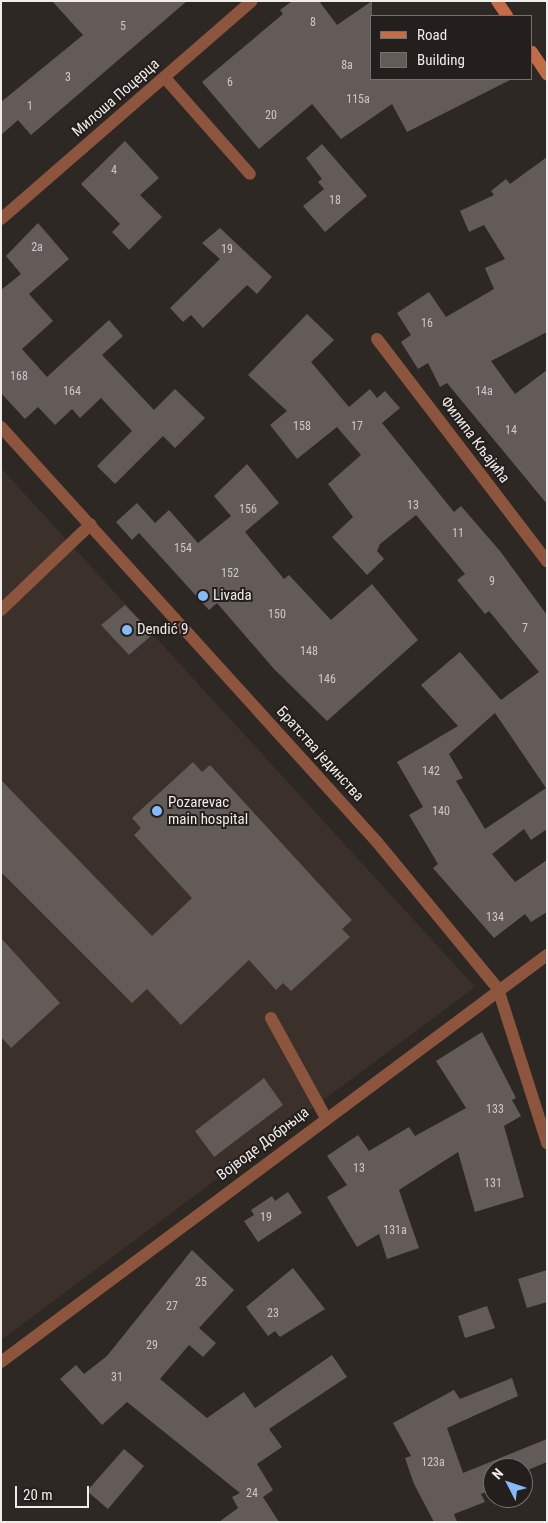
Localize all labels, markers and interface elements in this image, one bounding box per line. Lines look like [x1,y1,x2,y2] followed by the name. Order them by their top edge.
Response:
[370,15,533,80] legend
[310,16,316,30] house number: 8
[120,20,126,34] house number: 5
[417,26,447,44] text: Road
[417,51,465,69] text: Building
[69,55,163,141] street label: Милоша Поцерца
[341,59,353,73] house number: 8a
[65,71,71,85] house number: 3
[227,76,233,90] house number: 6
[346,93,370,107] house number: 115a
[27,100,33,114] house number: 1
[265,109,277,123] house number: 20
[111,164,117,178] house number: 4
[329,194,341,208] house number: 18
[31,241,43,255] house number: 2a
[221,243,233,257] house number: 19
[421,317,433,331] house number: 16
[10,370,28,384] house number: 168
[63,385,81,399] house number: 164
[475,385,493,399] house number: 14a
[437,393,513,487] street label: Филипа Кљајића
[293,420,311,434] house number: 158
[351,420,363,434] house number: 17
[505,424,517,438] house number: 14
[407,499,419,513] house number: 13
[239,503,257,517] house number: 156
[452,527,464,541] house number: 11
[174,542,192,556] house number: 154
[221,567,239,581] house number: 152
[489,575,495,589] house number: 9
[213,587,252,605] place label: Livada
[197,590,209,602] marker: Livada
[268,608,286,622] house number: 150
[137,621,189,639] place label: Dendić 9
[522,622,528,636] house number: 7
[121,624,133,636] marker: Dendić 9
[300,645,318,659] house number: 148
[318,673,336,687] house number: 146
[273,703,367,805] street label: Братства јединства
[422,765,440,779] house number: 142
[168,793,248,828] place label: Pozarevac main hospital
[150,804,164,818] marker: Pozarevac main hospital
[432,805,450,819] house number: 140
[486,911,504,925] house number: 134
[486,1103,504,1117] house number: 133
[214,1104,312,1184] street label: Војводе Добрњца
[353,1162,365,1176] house number: 13
[484,1177,502,1191] house number: 131
[260,1211,272,1225] house number: 19
[383,1224,407,1238] house number: 131a
[195,1276,207,1290] house number: 25
[166,1300,178,1314] house number: 27
[267,1307,279,1321] house number: 23
[146,1339,158,1353] house number: 29
[111,1371,123,1385] house number: 31
[421,1456,445,1470] house number: 123a
[483,1458,533,1508] north arrow
[489,1465,506,1482] text: N
[18,1476,91,1508] scale bar
[23,1486,53,1504] text: 20 m
[246,1487,258,1501] house number: 24

